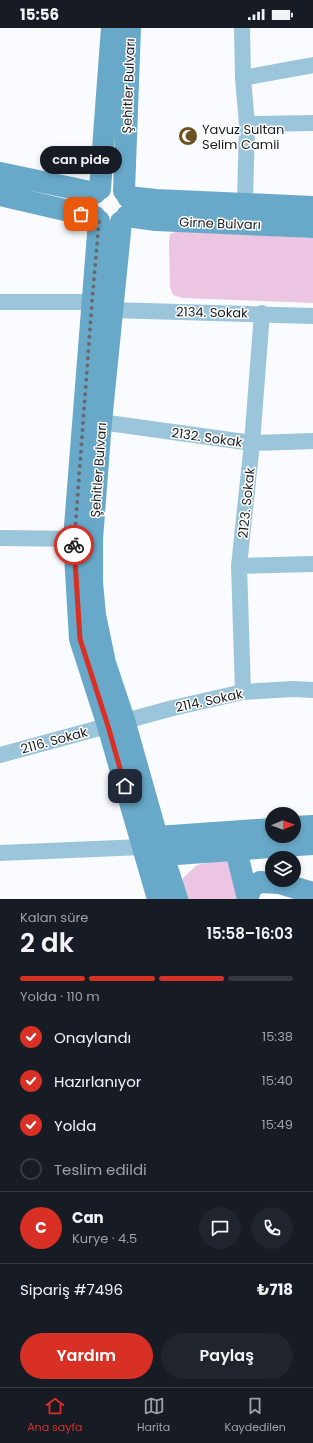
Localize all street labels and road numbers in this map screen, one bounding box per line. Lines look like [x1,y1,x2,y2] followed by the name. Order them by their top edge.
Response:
[117,38,140,134] street label: Şehitler Bulvarı
[179,213,261,234] street label: Girne Bulvarı
[176,302,248,323] street label: 2134. Sokak
[86,422,111,518] street label: Şehitler Bulvarı
[170,423,244,452] street label: 2132. Sokak
[233,466,260,539] street label: 2123. Sokak
[174,684,245,717] street label: 2114. Sokak
[19,722,90,759] street label: 2116. Sokak

